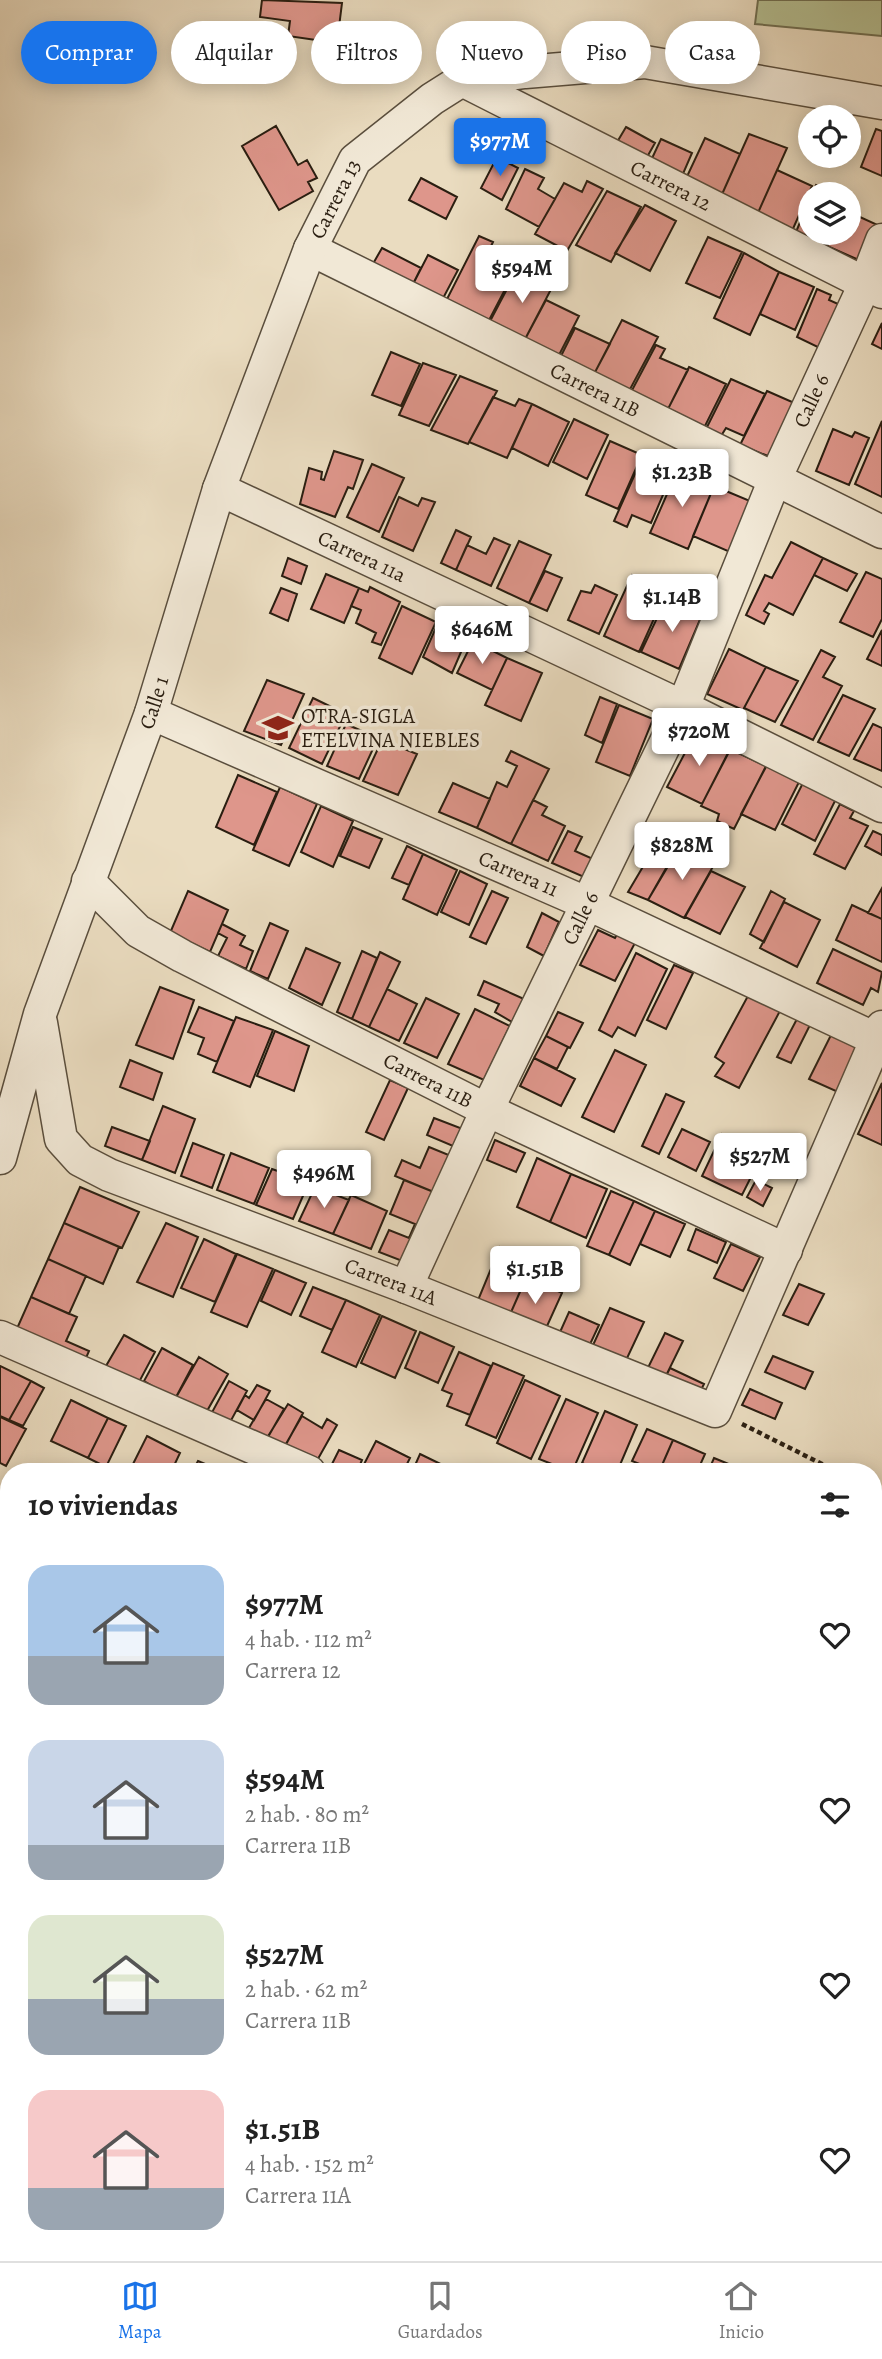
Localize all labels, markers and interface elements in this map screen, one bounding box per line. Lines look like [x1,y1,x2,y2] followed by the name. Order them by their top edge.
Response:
[21,21,157,84] chip: Comprar
[171,21,297,84] chip: Alquilar
[311,21,422,84] chip: Filtros
[436,21,547,84] chip: Nuevo
[561,21,651,84] chip: Piso
[665,21,760,84] chip: Casa
[798,105,861,245] map controls
[798,105,861,168] button: locate
[451,118,549,178] pin: $977M
[470,125,530,156] text: $977M
[626,153,716,218] street label: Carrera 12
[303,154,367,244] street label: Carrera 13
[798,182,861,245] button: layers
[473,246,571,305] pin: $594M
[491,252,553,283] text: $594M
[545,356,645,424] street label: Carrera 11B
[787,369,836,432] street label: Calle 6
[625,449,739,509] pin: $1.23B
[652,456,712,487] text: $1.23B
[313,523,411,589] street label: Carrera 11a
[615,574,729,634] pin: $1.14B
[643,581,701,612] text: $1.14B
[433,606,531,666] pin: $646M
[451,613,513,644] text: $646M
[132,673,175,733] street label: Calle 1
[301,702,480,754] place label: OTRA-SIGLA ETELVINA NIEBLES
[650,708,748,768] pin: $720M
[261,711,295,745] school or university icon: OTRA-SIGLA ETELVINA NIEBLES
[668,715,730,746] text: $720M
[633,822,731,882] pin: $828M
[650,829,714,860] text: $828M
[474,844,563,903] street label: Carrera 11
[555,886,605,950] street label: Calle 6
[378,1046,478,1115] street label: Carrera 11B
[711,1134,809,1193] pin: $527M
[730,1140,790,1171] text: $527M
[275,1150,373,1210] pin: $496M
[293,1157,355,1188] text: $496M
[478,1246,592,1306] pin: $1.51B
[341,1251,442,1312] street label: Carrera 11A
[506,1253,564,1284] text: $1.51B
[28,1485,178,1525] text: 10 viviendas
[816,1486,854,1524] icon: filters
[245,1584,324,1624] text: $977M
[84,1593,168,1677] icon: home
[816,1616,854,1654] icon: heart
[245,1624,372,1655] text: 4 hab. · 112 m²
[245,1655,340,1686] text: Carrera 12
[245,1759,325,1799] text: $594M
[84,1768,168,1852] icon: home
[816,1791,854,1829] icon: heart
[245,1799,369,1830] text: 2 hab. · 80 m²
[245,1830,351,1861] text: Carrera 11B
[245,1934,324,1974] text: $527M
[84,1943,168,2027] icon: home
[816,1966,854,2004] icon: heart
[245,1974,367,2005] text: 2 hab. · 62 m²
[245,2005,351,2036] text: Carrera 11B
[245,2109,320,2149] text: $1.51B
[84,2118,168,2202] icon: home
[816,2141,854,2179] icon: heart
[245,2149,374,2180] text: 4 hab. · 152 m²
[245,2180,351,2211] text: Carrera 11A
[118,2277,162,2345] tab: Mapa
[398,2277,483,2345] tab: Guardados
[719,2277,764,2345] tab: Inicio

